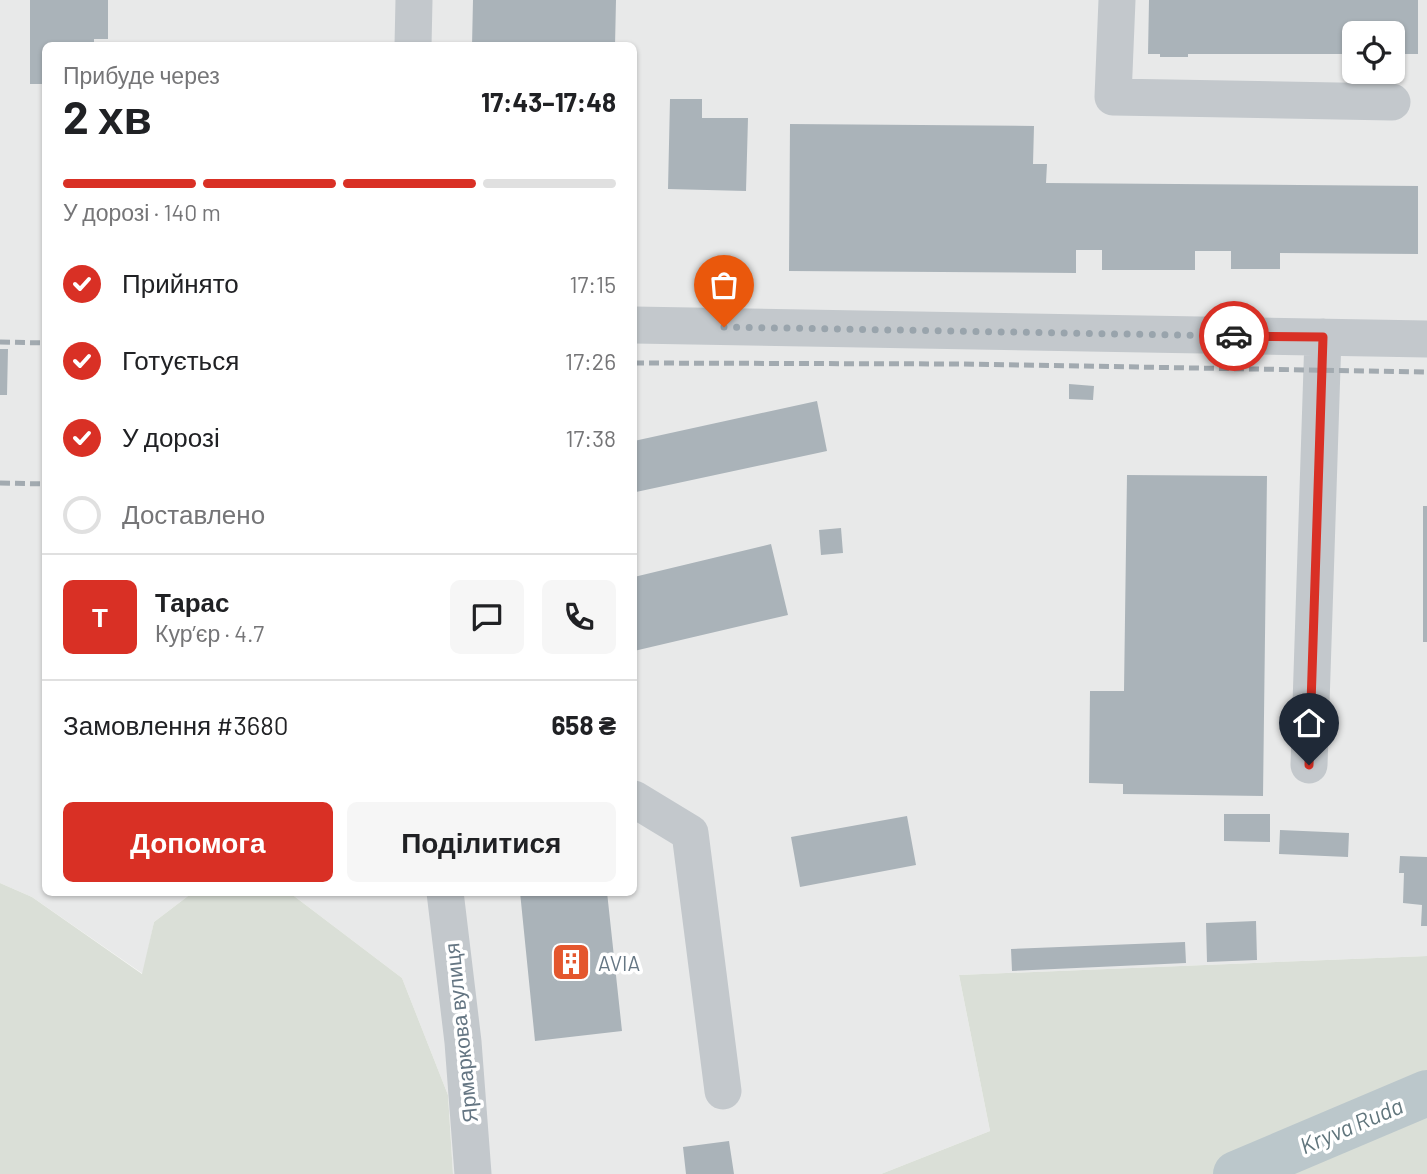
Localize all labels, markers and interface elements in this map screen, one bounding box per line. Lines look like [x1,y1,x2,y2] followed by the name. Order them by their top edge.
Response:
[1342,21,1405,84] map controls
[1342,21,1405,84] button: locate
[63,61,220,89] text: Прибуде через
[481,86,616,117] text: 17:43–17:48
[63,88,152,143] text: 2 хв
[63,198,221,226] text: У дорозі · 140 m
[694,255,754,327] pin
[63,265,101,303] icon: check
[705,266,743,304] icon: bag
[122,267,239,298] text: Прийнято
[569,270,616,298] text: 17:15
[1199,301,1269,371] courier
[1215,317,1253,355] icon: car
[63,342,101,380] icon: check
[122,344,239,375] text: Готується
[565,347,616,375] text: 17:26
[63,419,101,457] icon: check
[122,421,220,452] text: У дорозі
[565,424,616,452] text: 17:38
[122,498,265,529] text: Доставлено
[450,580,524,654] button: chat
[542,580,616,654] button: phone
[155,586,230,617] text: Тарас
[92,601,108,632] text: Т
[155,619,264,647] text: Кур’єр · 4.7
[1279,693,1339,765] pin
[1290,704,1328,742] icon: home
[63,709,289,740] text: Замовлення #3680
[551,709,616,740] text: 658 ₴
[63,802,333,882] button: Допомога
[347,802,616,882] button: Поділитися
[550,941,592,983] building icon: AVIA
[438,942,482,1124] street label: Ярмаркова вулиця
[598,950,641,975] place label: AVIA
[1295,1091,1407,1159] water label: Kryva Ruda

